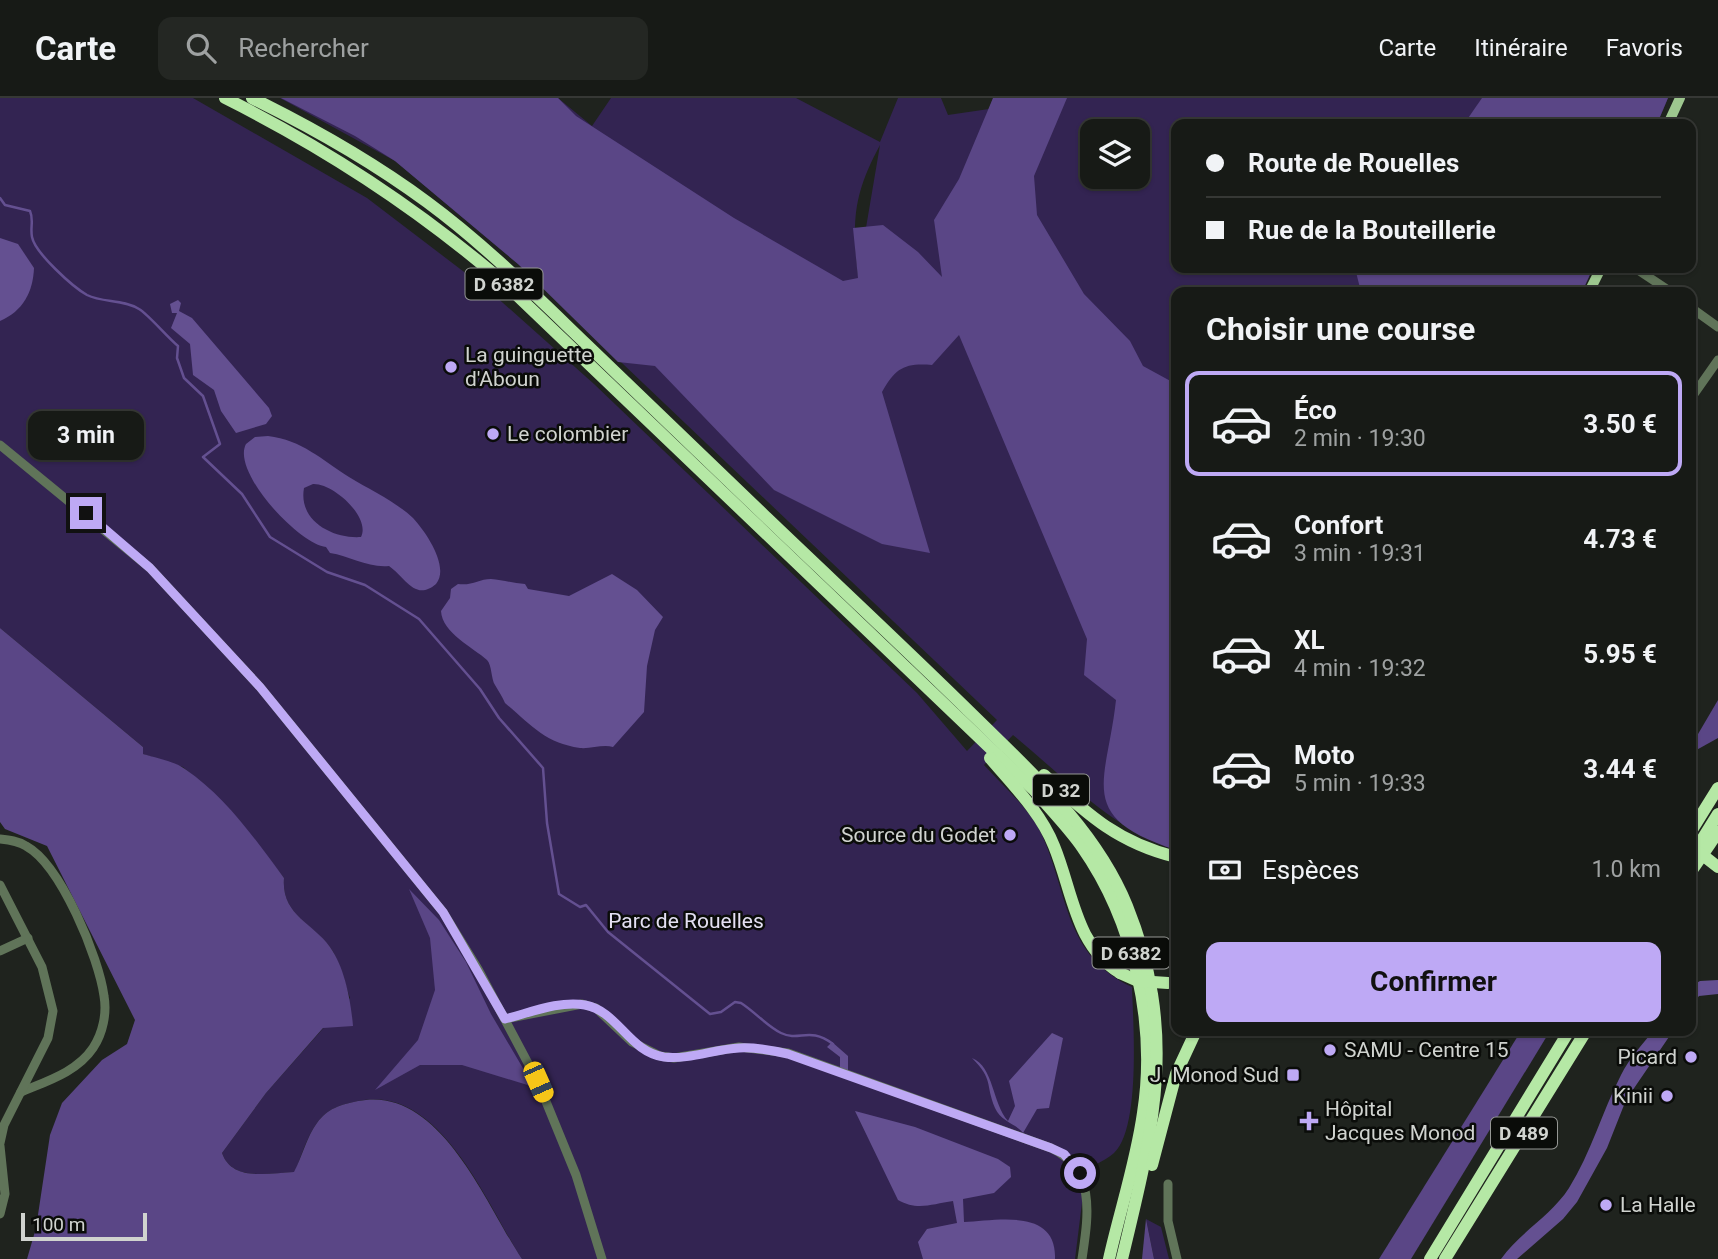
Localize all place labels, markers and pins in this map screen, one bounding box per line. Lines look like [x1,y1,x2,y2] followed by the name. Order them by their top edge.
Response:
[465,343,592,391] place label: La guinguette d'Aboun
[443,359,459,375] marker: La guinguette d'Aboun
[507,422,628,446] place label: Le colombier
[485,426,501,442] marker: Le colombier
[841,823,996,847] place label: Source du Godet
[1002,827,1018,843] marker: Source du Godet
[1344,1038,1508,1062] place label: SAMU - Centre 15
[1322,1042,1338,1058] marker: SAMU - Centre 15
[1617,1045,1677,1069] place label: Picard
[1683,1049,1699,1065] marker: Picard
[1150,1063,1279,1087] place label: J. Monod Sud
[1285,1067,1301,1083] marker: J. Monod Sud
[1613,1084,1653,1108] place label: Kinii
[1659,1088,1675,1104] marker: Kinii
[1325,1097,1475,1145] place label: Hôpital Jacques Monod
[1299,1111,1319,1131] marker: Hôpital Jacques Monod
[1620,1193,1696,1217] place label: La Halle
[1598,1197,1614,1213] marker: La Halle

